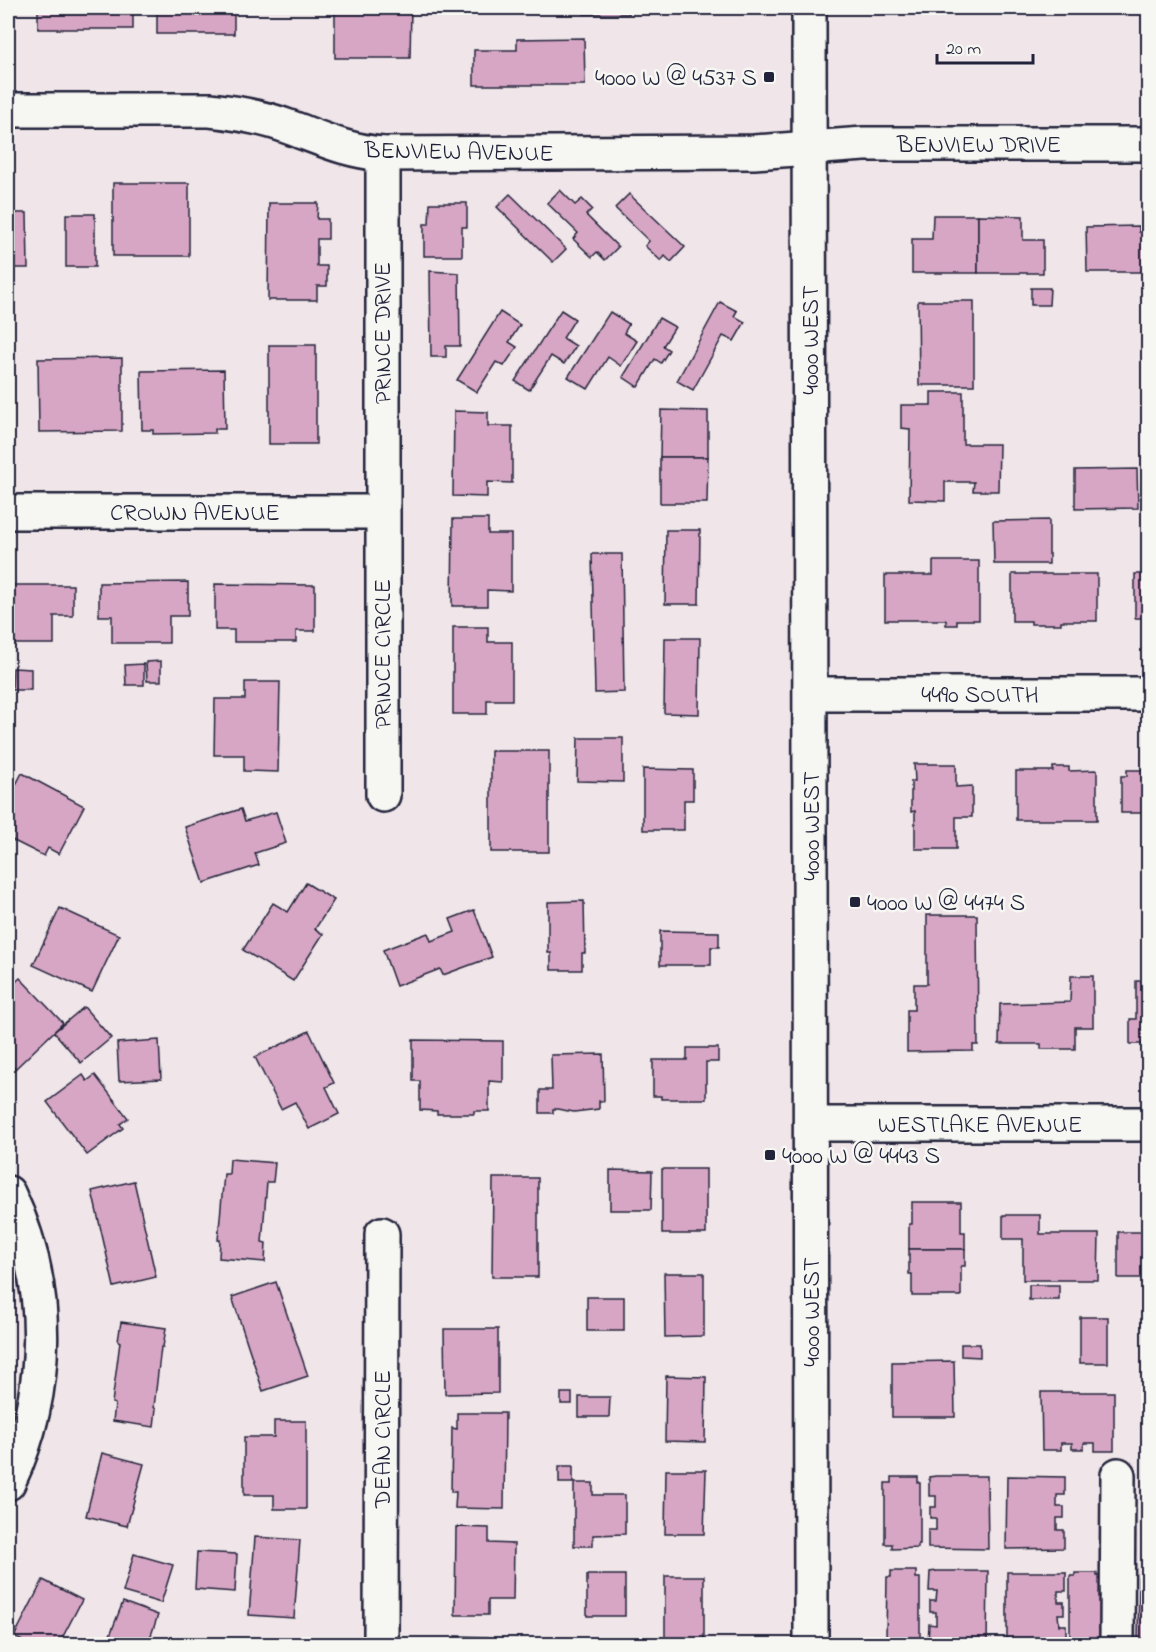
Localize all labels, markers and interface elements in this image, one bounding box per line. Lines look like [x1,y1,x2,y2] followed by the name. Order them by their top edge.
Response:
[937,27,1033,65] scale bar
[946,37,981,63] text: 20 m
[595,62,757,97] place label: 4000 W @ 4537 S
[762,70,776,84] marker: 4000 W @ 4537 S
[896,129,1061,164] street label: BENVIEW DRIVE
[363,134,554,173] street label: BENVIEW AVENUE
[367,262,402,404] street label: PRINCE DRIVE
[795,285,830,395] street label: 4000 WEST
[110,497,280,532] street label: CROWN AVENUE
[367,579,402,729] street label: PRINCE CIRCLE
[921,679,1039,714] street label: 4490 SOUTH
[796,771,831,881] street label: 4000 WEST
[867,887,1025,922] place label: 4000 W @ 4474 S
[848,895,862,909] marker: 4000 W @ 4474 S
[878,1109,1082,1144] street label: WESTLAKE AVENUE
[782,1140,940,1175] place label: 4000 W @ 4443 S
[763,1148,777,1162] marker: 4000 W @ 4443 S
[796,1257,831,1367] street label: 4000 WEST
[367,1370,402,1509] street label: DEAN CIRCLE

